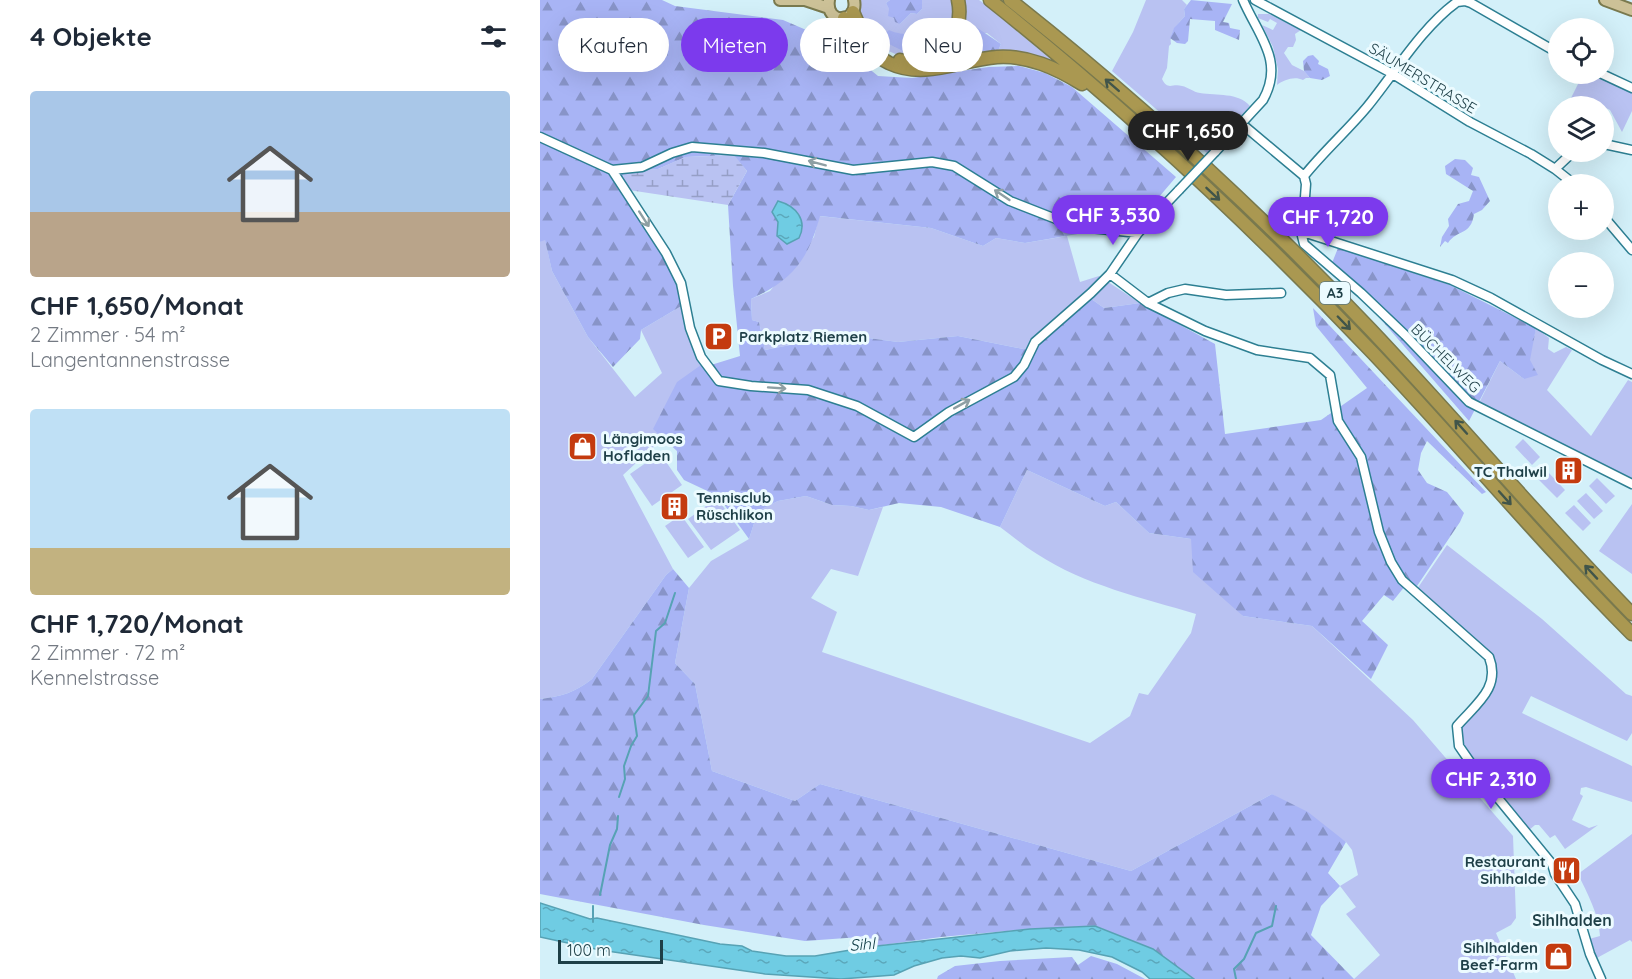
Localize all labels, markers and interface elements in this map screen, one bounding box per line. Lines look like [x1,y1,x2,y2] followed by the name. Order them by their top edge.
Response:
[558,18,669,72] chip: Kaufen
[681,18,788,72] chip: Mieten
[800,18,890,72] chip: Filter
[902,18,983,72] chip: Neu
[1548,18,1614,318] map controls
[1548,18,1614,84] button: locate
[30,20,152,53] text: 4 Objekte
[477,20,510,53] icon: filters
[1366,38,1480,118] street label: SÄUMERSTRASSE
[1104,78,1120,91] one-way arrow
[1548,96,1614,162] button: layers
[1119,111,1257,162] pin: CHF 1,650
[1142,118,1234,143] text: CHF 1,650
[216,130,324,238] icon: home
[808,156,827,168] one-way arrow
[1548,174,1614,240] button: +
[1205,187,1220,201] one-way arrow
[995,189,1011,201] one-way arrow
[1044,195,1182,246] pin: CHF 3,530
[1259,197,1397,248] pin: CHF 1,720
[1066,202,1160,227] text: CHF 3,530
[1282,204,1374,229] text: CHF 1,720
[638,211,650,227] one-way arrow
[1548,252,1614,318] button: −
[1320,282,1350,304] road number: A3
[30,289,244,322] text: CHF 1,650/Monat
[1337,316,1352,331] one-way arrow
[1407,319,1485,397] street label: BÜCHELWEG
[702,320,734,352] parking icon: Parkplatz Riemen
[30,322,185,347] text: 2 Zimmer · 54 m²
[739,327,867,346] place label: Parkplatz Riemen
[30,347,230,372] text: Langentannenstrasse
[767,383,787,394] one-way arrow
[954,398,971,410] one-way arrow
[1454,420,1468,435] one-way arrow
[603,429,683,465] place label: Längimoos Hofladen
[566,431,598,463] shop icon: Längimoos Hofladen
[216,448,324,556] icon: home
[1552,455,1584,487] building icon: TC Thalwil
[1474,462,1547,481] place label: TC Thalwil
[696,488,773,524] place label: Tennisclub Rüschlikon
[659,490,691,522] building icon: Tennisclub Rüschlikon
[1498,490,1512,505] one-way arrow
[1584,564,1599,579] one-way arrow
[30,607,244,640] text: CHF 1,720/Monat
[30,640,185,665] text: 2 Zimmer · 72 m²
[30,665,159,690] text: Kennelstrasse
[1422,759,1560,810] pin: CHF 2,310
[1445,766,1537,791] text: CHF 2,310
[1465,852,1546,888] place label: Restaurant Sihlhalde
[1551,854,1583,886] restaurant icon: Restaurant Sihlhalde
[1532,910,1612,930] district label: Sihlhalden
[849,933,878,955] water label: Sihl
[558,937,663,964] scale bar
[1460,938,1538,974] place label: Sihlhalden Beef-Farm
[567,940,611,960] text: 100 m
[1543,940,1575,972] shop icon: Sihlhalden Beef-Farm

